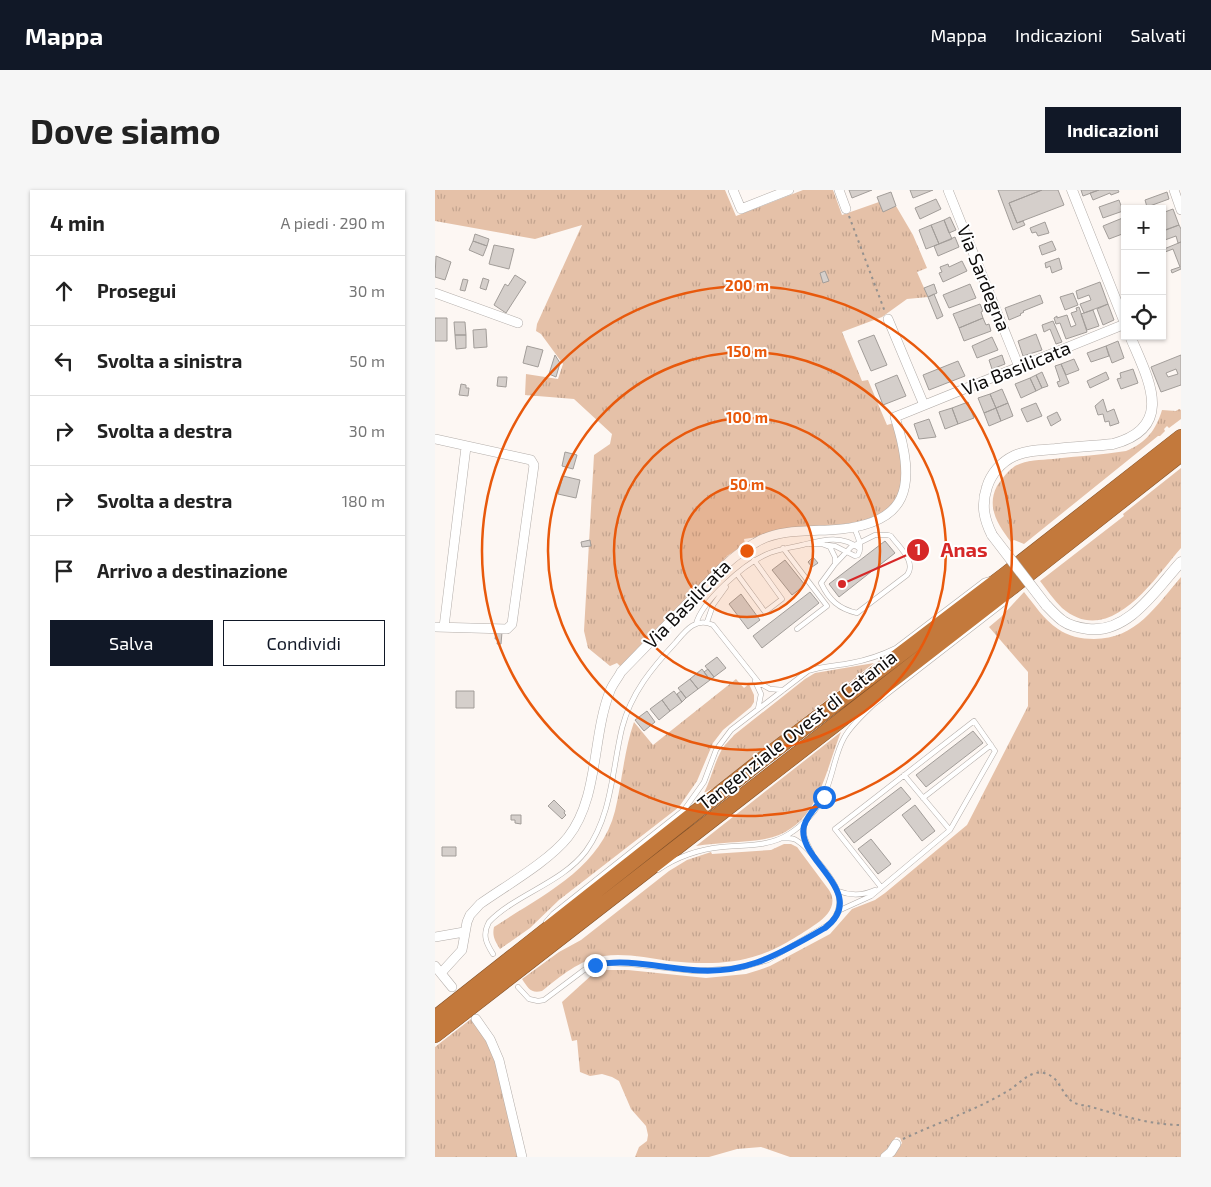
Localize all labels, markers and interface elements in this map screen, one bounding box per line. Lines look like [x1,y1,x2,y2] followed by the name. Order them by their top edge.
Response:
[25,21,103,50] text: Mappa
[931,24,987,46] text: Mappa
[1015,24,1102,46] text: Indicazioni
[1130,24,1186,46] text: Salvati
[1045,107,1181,153] button: Indicazioni
[30,109,221,151] text: Dove siamo
[1121,205,1166,340] map controls
[1121,205,1166,250] button: +
[50,210,105,235] text: 4 min
[281,213,385,232] text: A piedi · 290 m
[953,221,1016,334] street label: Via Sardegna
[1121,250,1166,295] button: −
[725,276,769,294] text: 200 m
[50,277,78,305] icon: ahead
[97,279,176,302] text: Prosegui
[349,281,385,300] text: 30 m
[1121,295,1166,340] button: locate
[958,335,1074,400] street label: Via Basilicata
[727,342,767,360] text: 150 m
[50,347,78,375] icon: left
[97,349,242,372] text: Svolta a sinistra
[349,351,385,370] text: 50 m
[726,408,768,426] text: 100 m
[50,417,78,445] icon: right
[97,419,232,442] text: Svolta a destra
[349,421,385,440] text: 30 m
[730,475,764,493] text: 50 m
[50,487,78,515] icon: right
[97,489,232,512] text: Svolta a destra
[342,491,385,510] text: 180 m
[905,532,997,567] callout: Anas
[940,537,988,561] text: Anas
[915,540,921,558] text: 1
[738,542,756,560] centre of rings
[638,554,735,653] street label: Via Basilicata
[50,557,78,585] icon: arrive
[97,559,288,582] text: Arrivo a destinazione
[50,620,213,666] button: Salva
[223,620,385,666] button: Condividi
[693,645,901,815] street label: Tangenziale Ovest di Catania
[813,786,836,809] route start
[584,954,607,977] route end

